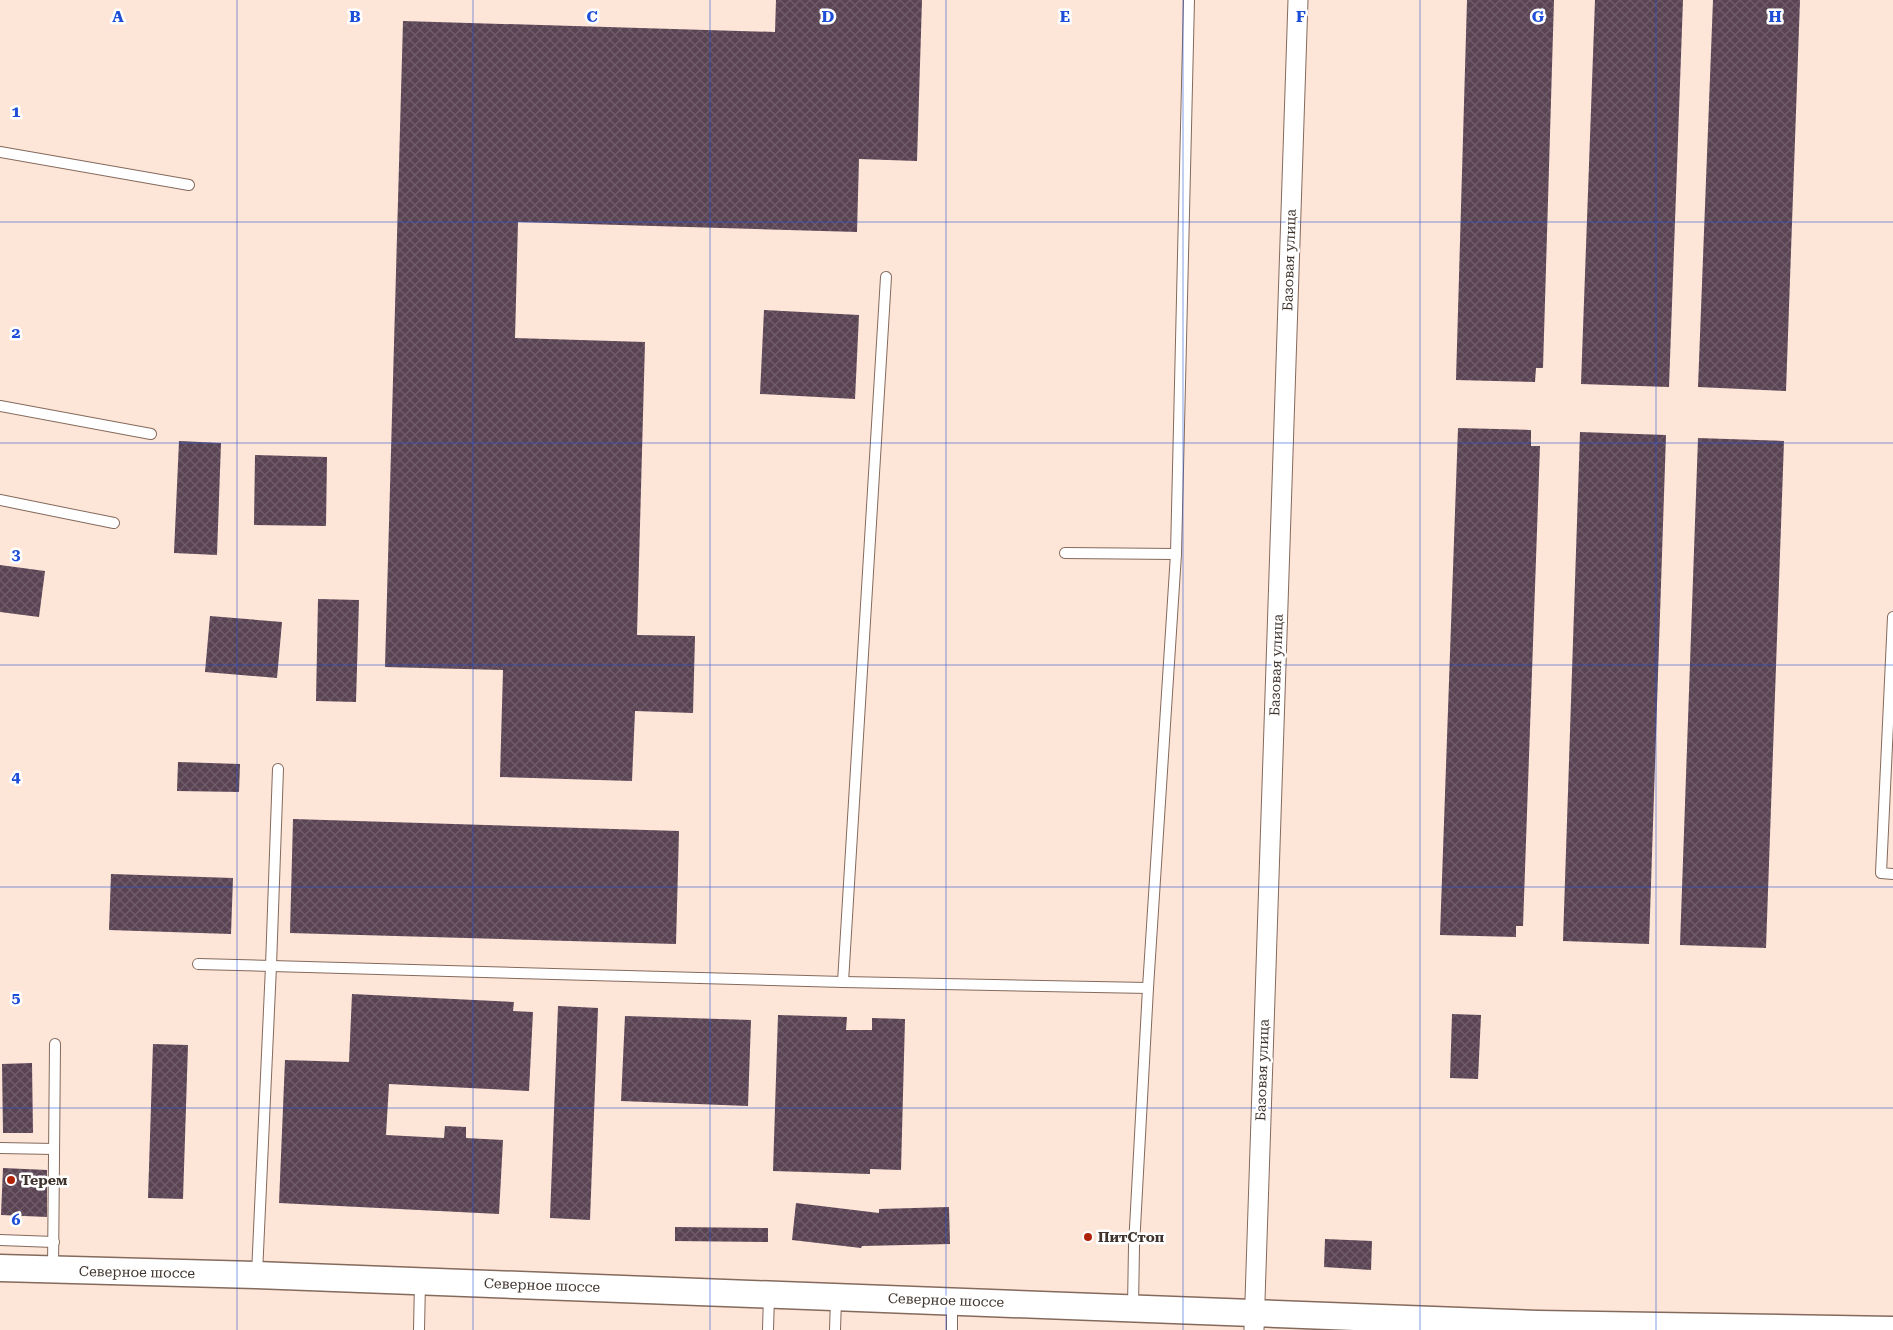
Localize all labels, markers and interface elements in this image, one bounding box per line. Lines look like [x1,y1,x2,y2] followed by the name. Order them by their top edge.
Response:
[112,7,124,26] text: A
[349,7,361,26] text: B
[586,7,598,26] text: C
[822,7,835,26] text: D
[1060,7,1070,26] text: E
[1296,7,1306,26] text: F
[1532,7,1545,26] text: G
[1768,7,1782,26] text: H
[12,102,21,121] text: 1
[1279,208,1299,311] street label: Базовая улица
[12,323,21,342] text: 2
[12,545,21,564] text: 3
[1266,613,1286,716] street label: Базовая улица
[12,767,21,786] text: 4
[12,988,21,1007] text: 5
[1252,1018,1272,1121] street label: Базовая улица
[21,1172,68,1188] place label: Терем
[5,1174,17,1186] marker: Терем
[12,1210,21,1229] text: 6
[1098,1229,1164,1245] place label: ПитСтоп
[1082,1231,1094,1243] marker: ПитСтоп
[79,1263,196,1281] street label: Северное шоссе
[484,1275,601,1295] street label: Северное шоссе
[888,1290,1005,1310] street label: Северное шоссе

